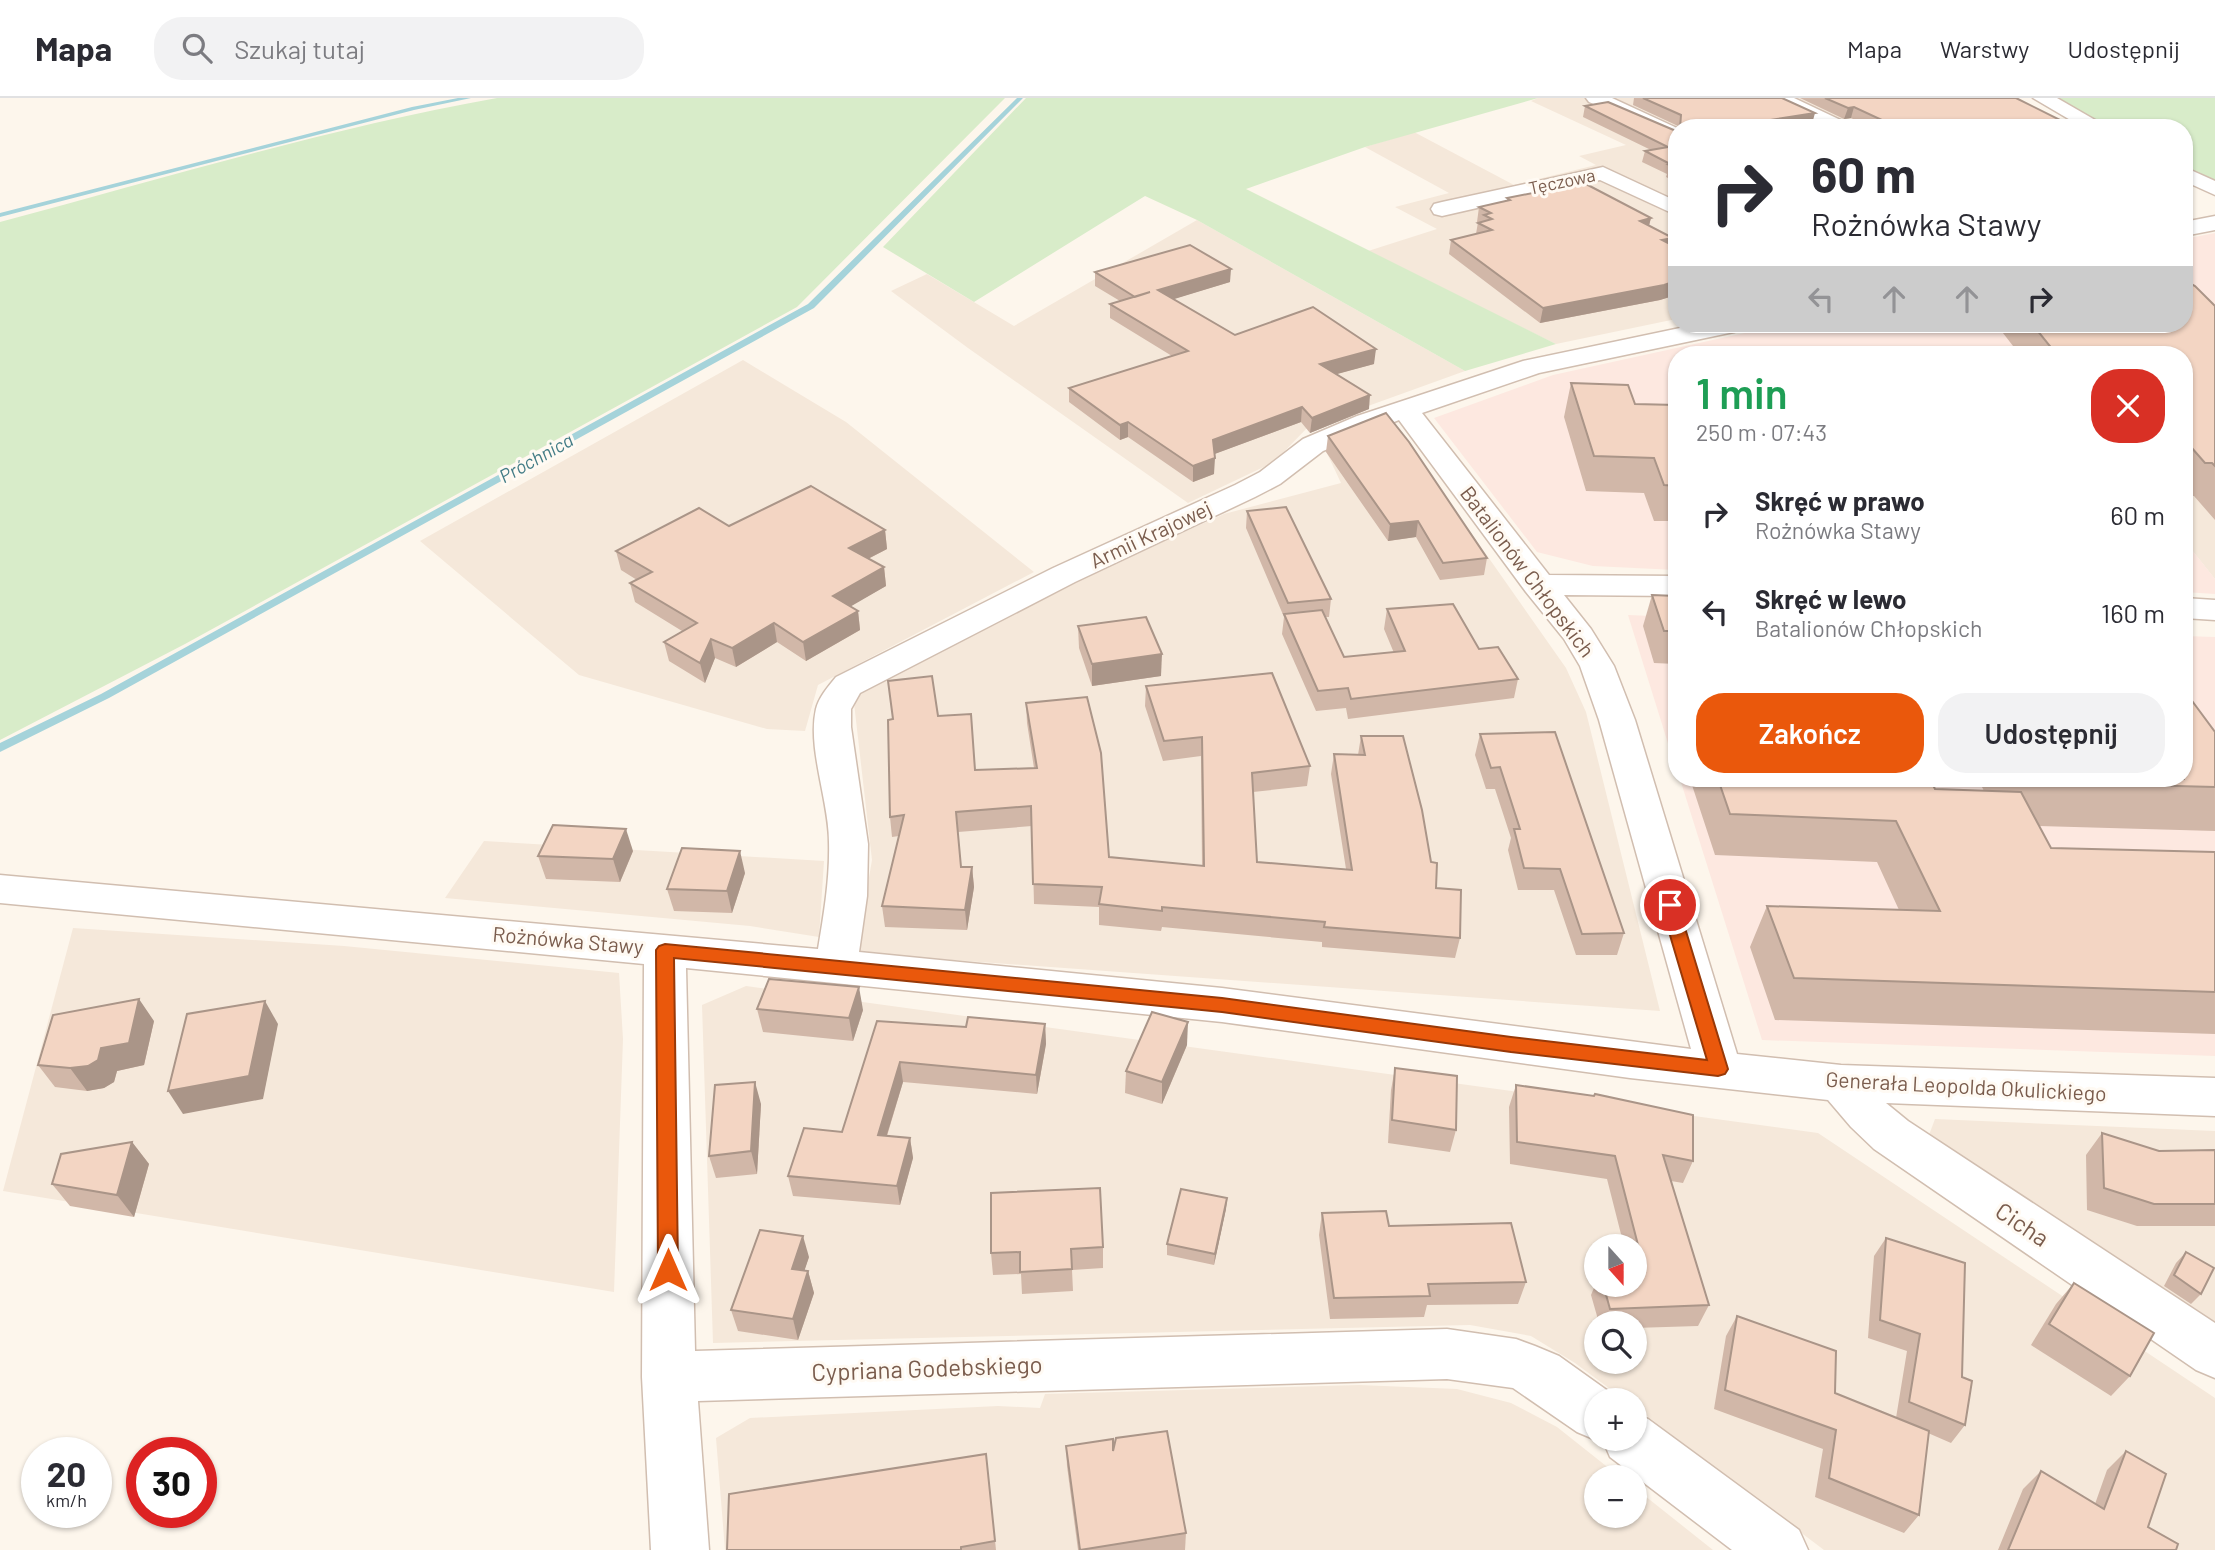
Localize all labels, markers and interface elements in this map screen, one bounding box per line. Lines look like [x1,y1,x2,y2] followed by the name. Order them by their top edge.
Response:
[154,17,644,80] search box
[35,28,112,68] text: Mapa
[178,29,216,67] icon: search
[234,33,365,64] text: Szukaj tutaj
[1847,34,1902,63] text: Mapa
[1940,34,2029,63] text: Warstwy
[2067,34,2180,63] text: Udostępnij
[1811,144,1916,203] text: 60 m
[1696,147,1787,238] icon: right
[1527,163,1597,199] street label: Tęczowa
[1811,204,2042,242] text: Rożnówka Stawy
[1802,280,1840,318] icon: left
[1875,280,1913,318] icon: ahead
[1948,280,1986,318] icon: ahead
[2021,280,2059,318] icon: right
[1696,367,1788,417] text: 1 min
[2091,369,2165,443] button: close
[1696,418,1827,446] text: 250 m · 07:43
[495,428,577,487] water label: Próchnica
[1456,481,1601,661] street label: Batalionów Chłopskich
[1755,485,1925,516] text: Skręć w prawo
[1086,495,1215,573] street label: Armii Krajowej
[1696,495,1734,533] icon: right
[2110,499,2165,530] text: 60 m
[1755,516,1921,544] text: Rożnówka Stawy
[1755,583,1907,614] text: Skręć w lewo
[1696,593,1734,631] icon: left
[2101,597,2165,628] text: 160 m
[1755,614,1982,642] text: Batalionów Chłopskich
[1696,693,1924,773] button: Zakończ
[1938,693,2165,773] button: Udostępnij
[1640,875,1700,935] pin
[1651,886,1689,924] icon: arrive
[492,920,645,959] street label: Rożnówka Stawy
[1825,1066,2107,1105] street label: Generała Leopolda Okulickiego
[1991,1195,2055,1252] street label: Cicha
[631,1233,705,1307] position arrow
[1584,1234,1647,1297] north arrow
[1584,1234,1647,1528] map controls
[1584,1311,1647,1374] button: search
[811,1349,1043,1386] street label: Cypriana Godebskiego
[1584,1388,1647,1451] button: +
[126,1437,217,1528] speed limit sign: 30
[47,1452,86,1494] text: 20
[1584,1465,1647,1528] button: −
[46,1489,87,1511] text: km/h

